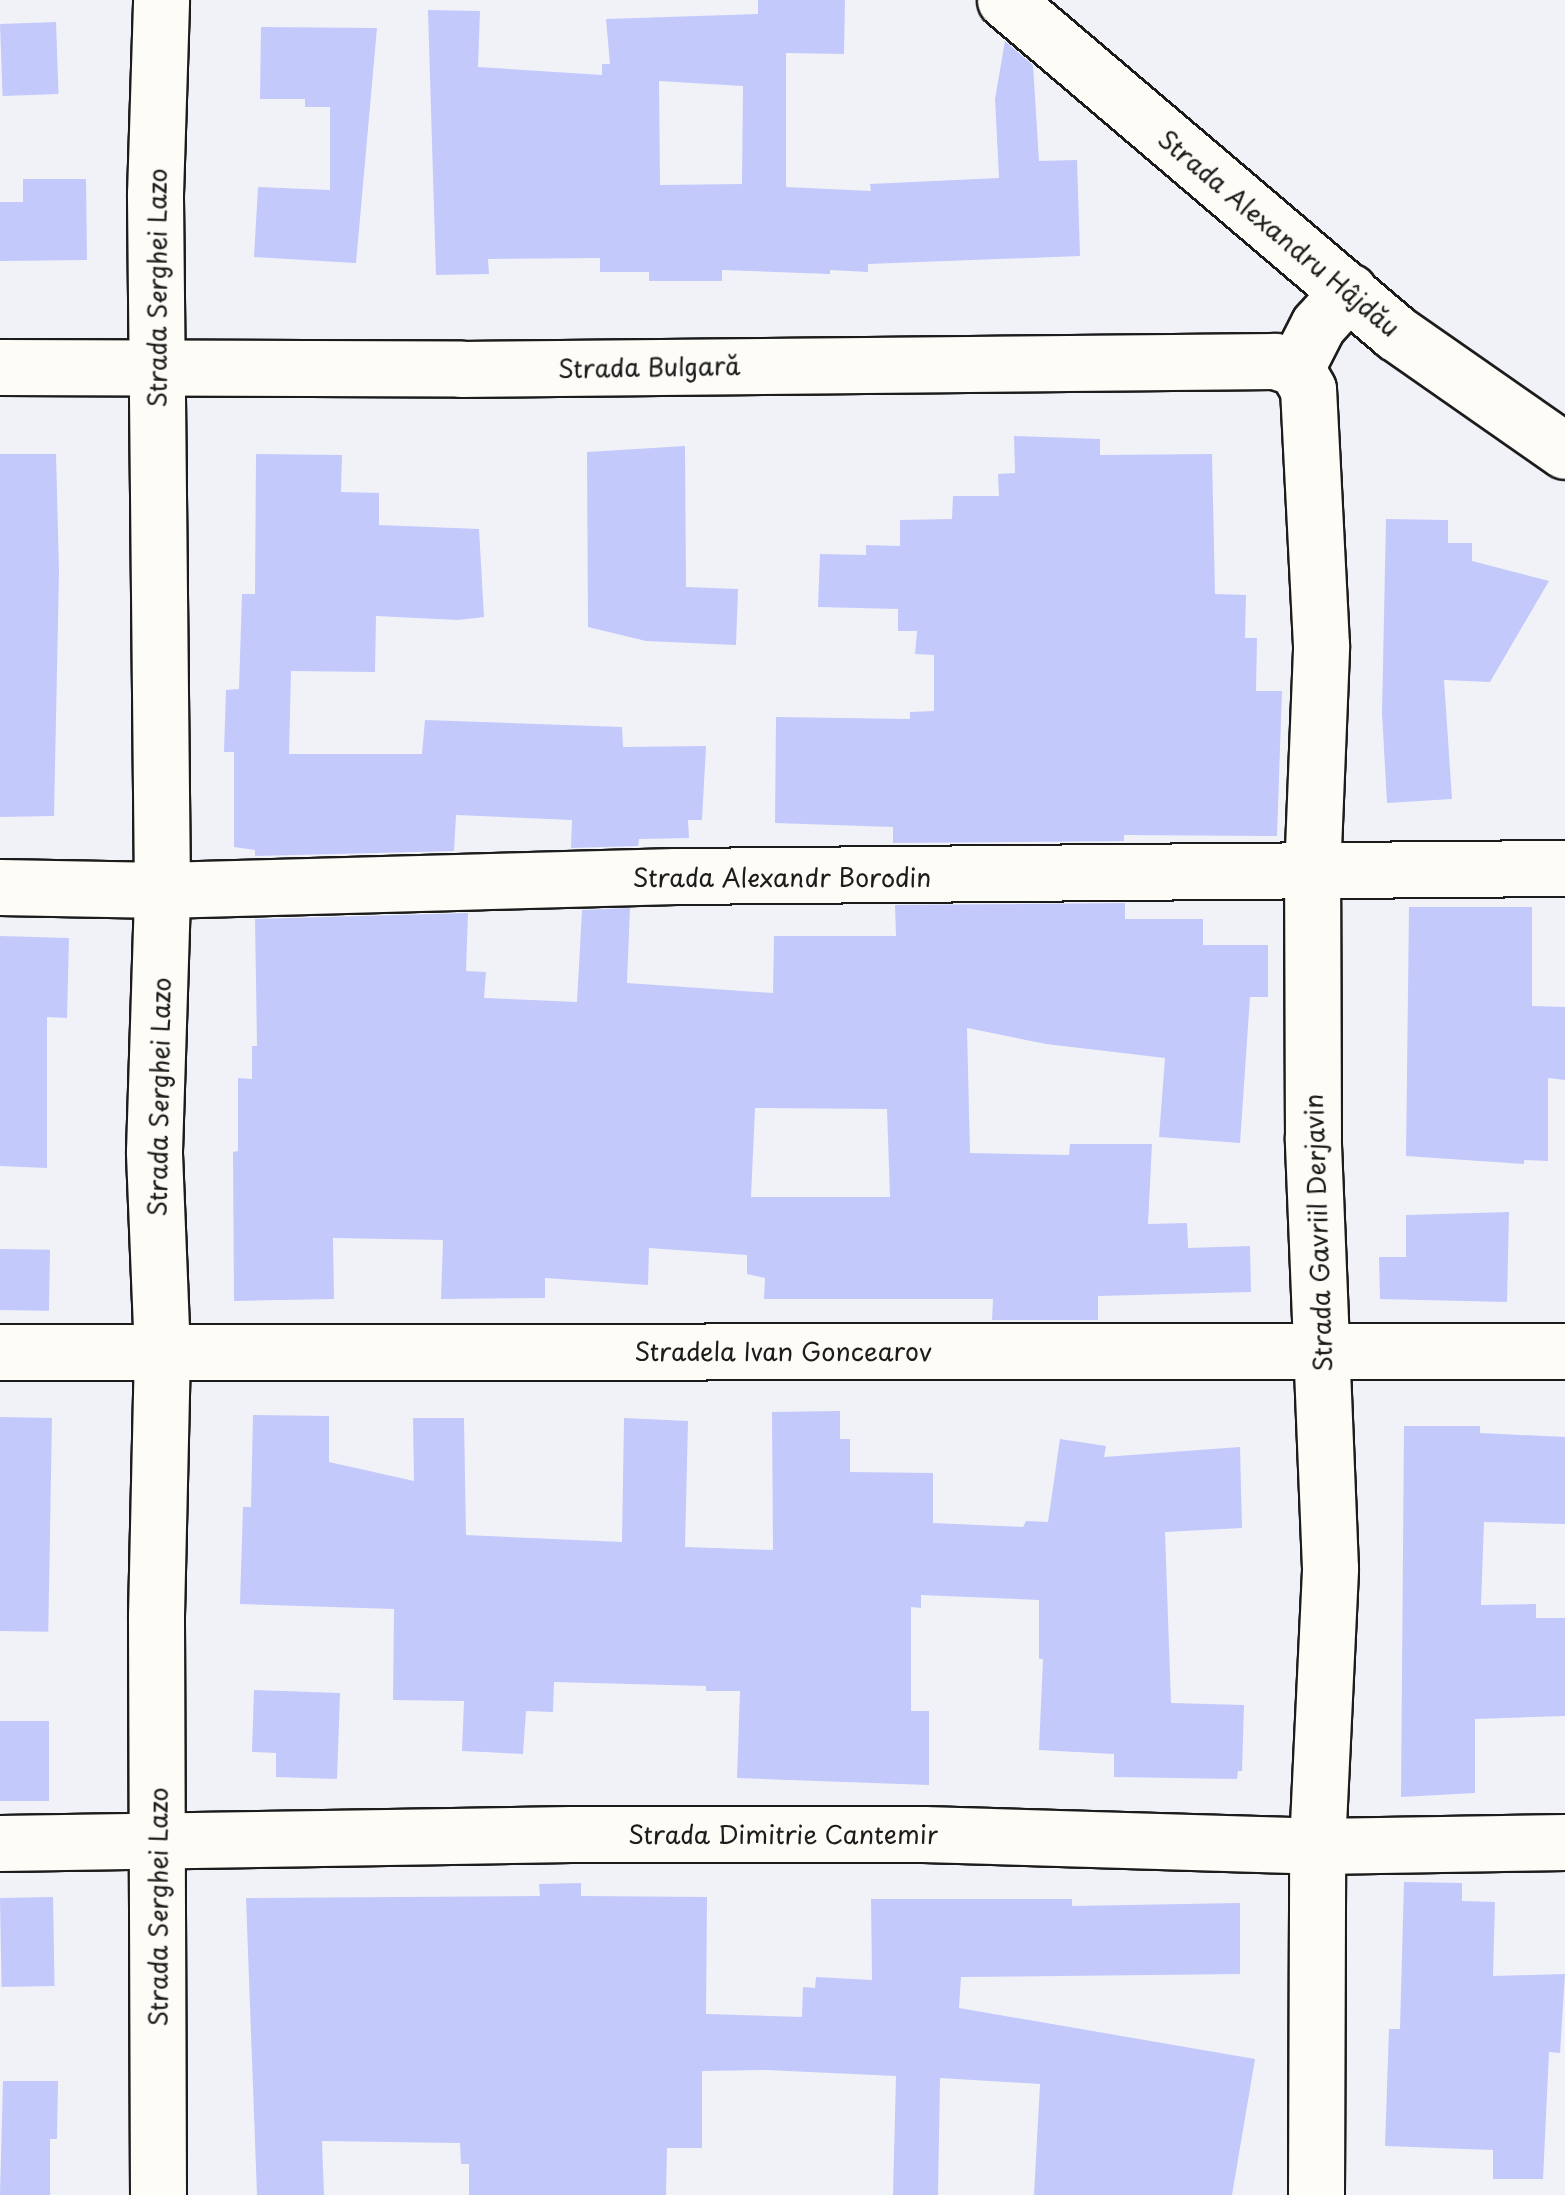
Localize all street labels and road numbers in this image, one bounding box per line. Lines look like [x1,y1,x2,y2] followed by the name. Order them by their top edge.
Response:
[1152,123,1406,343] street label: Strada Alexandru Hâjdău
[142,168,172,408] street label: Strada Serghei Lazo
[558,350,740,384] street label: Strada Bulgară
[633,862,931,892] street label: Strada Alexandr Borodin
[142,977,176,1217] street label: Strada Serghei Lazo
[1298,1093,1338,1373] street label: Strada Gavriil Derjavin
[634,1336,932,1366] street label: Stradela Ivan Goncearov
[143,1787,173,2027] street label: Strada Serghei Lazo
[629,1819,937,1849] street label: Strada Dimitrie Cantemir

